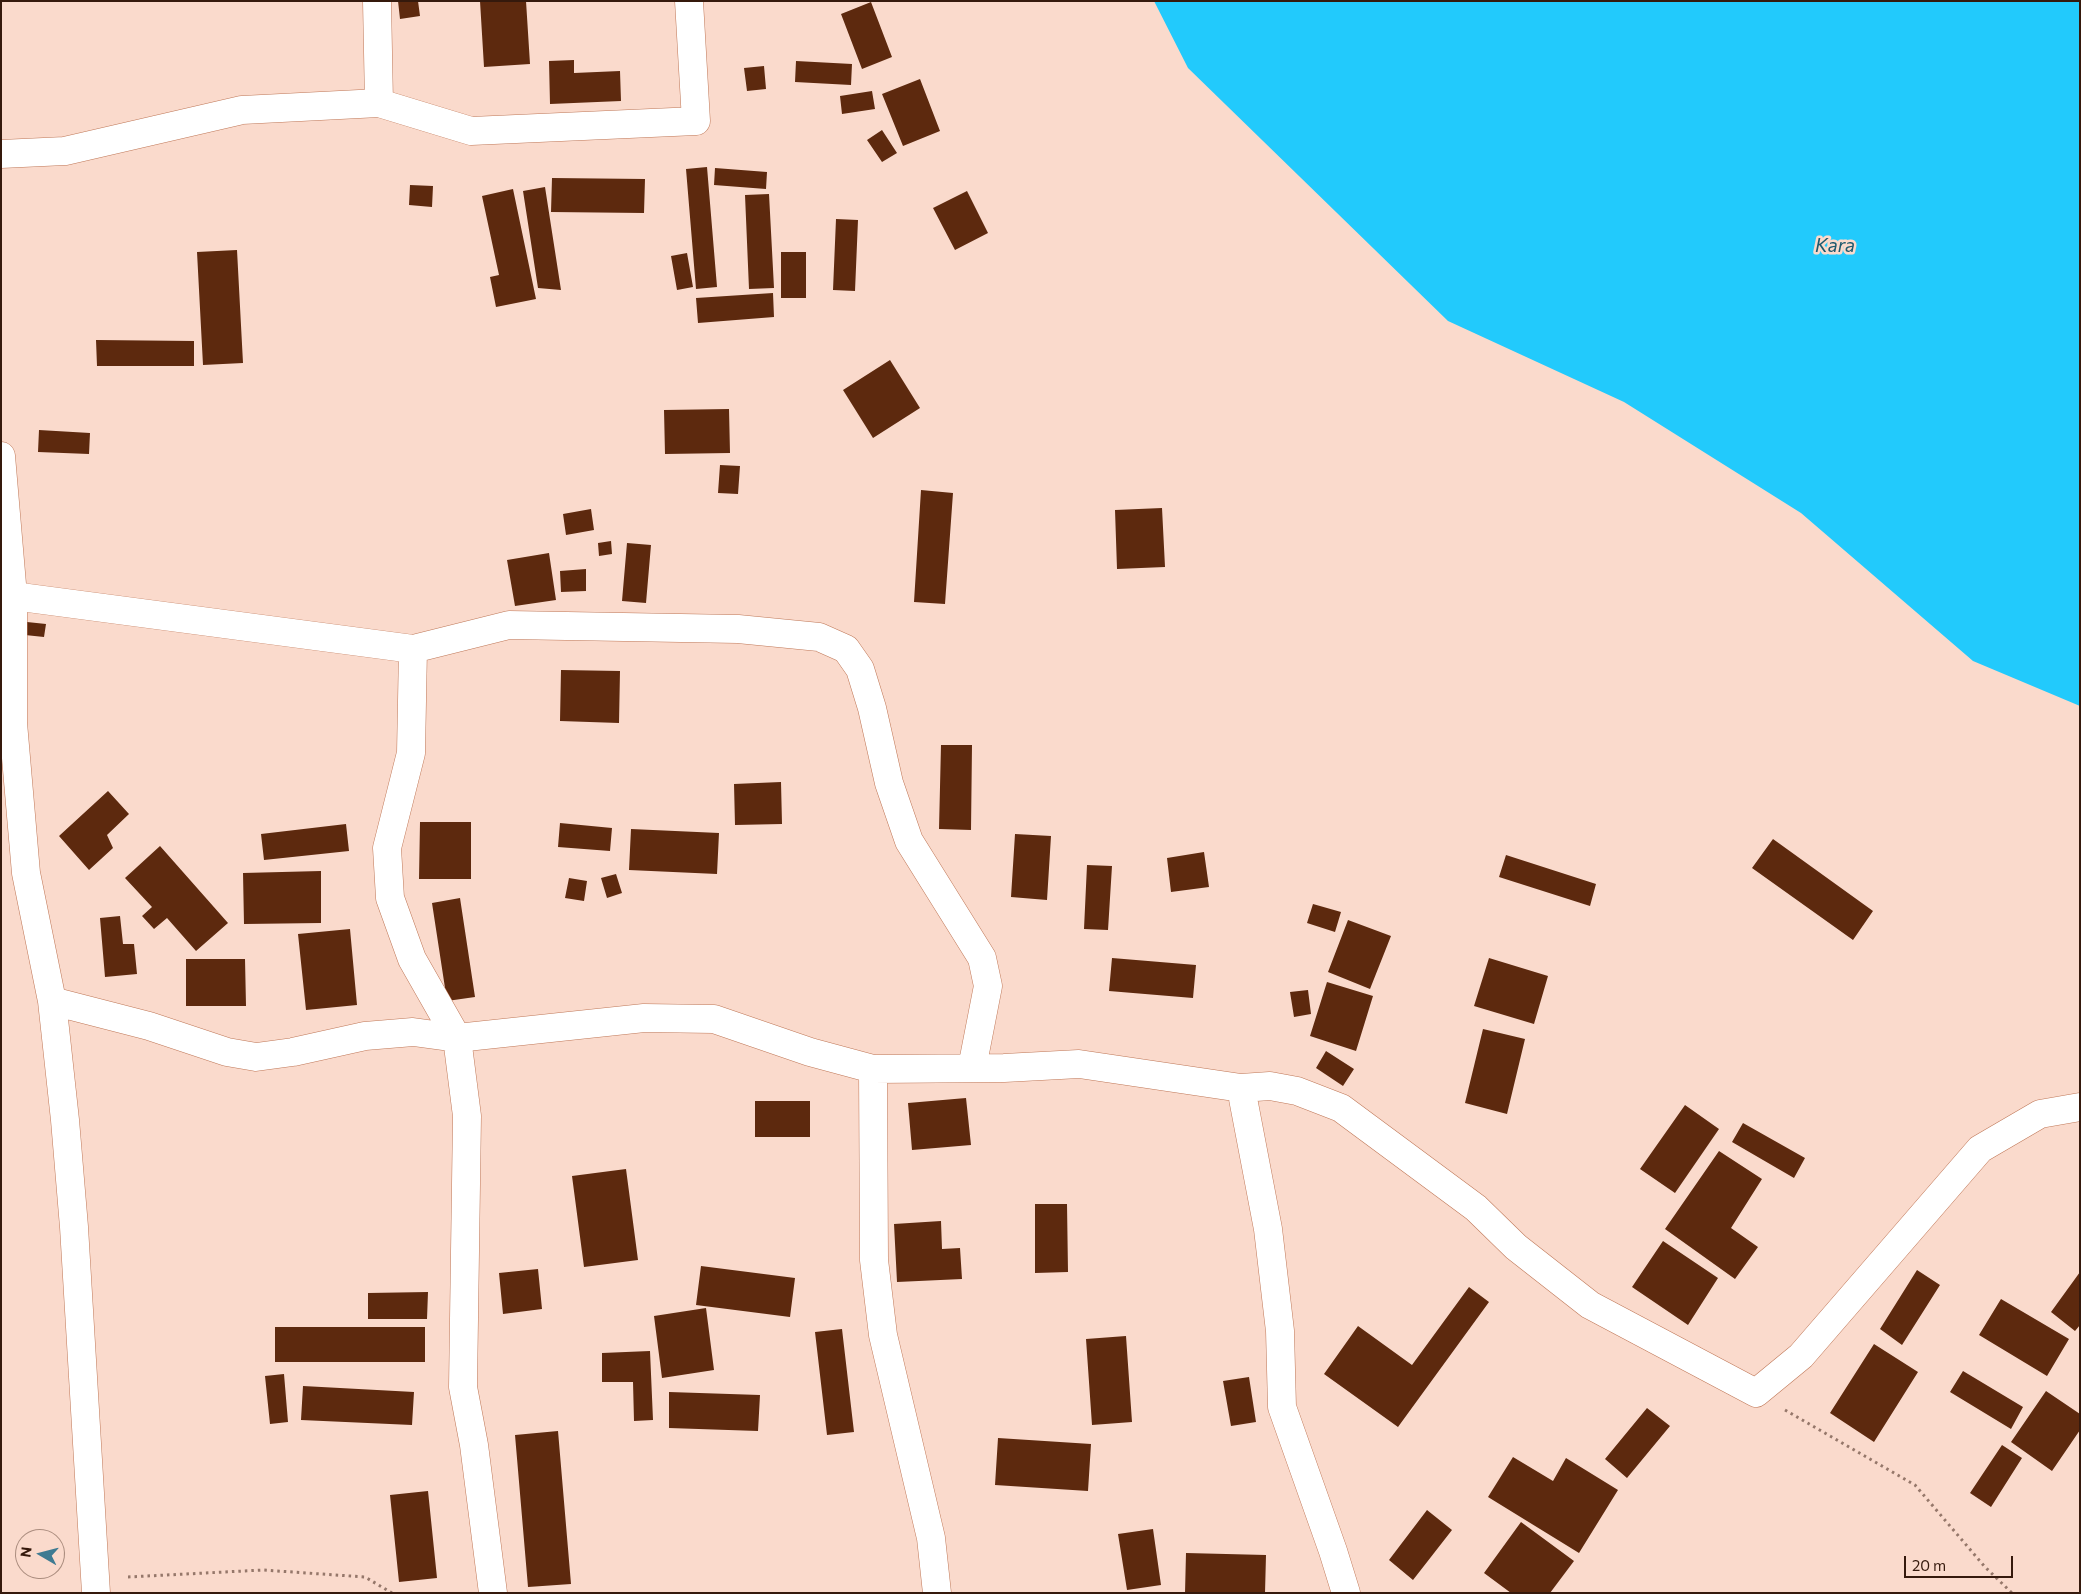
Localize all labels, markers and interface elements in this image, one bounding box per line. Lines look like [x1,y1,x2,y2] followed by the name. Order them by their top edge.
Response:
[1815,235,1855,257] water label: Kara
[15,1529,65,1579] north arrow
[16,1546,35,1558] text: N
[1906,1546,2015,1578] scale bar
[1912,1556,1946,1574] text: 20 m

